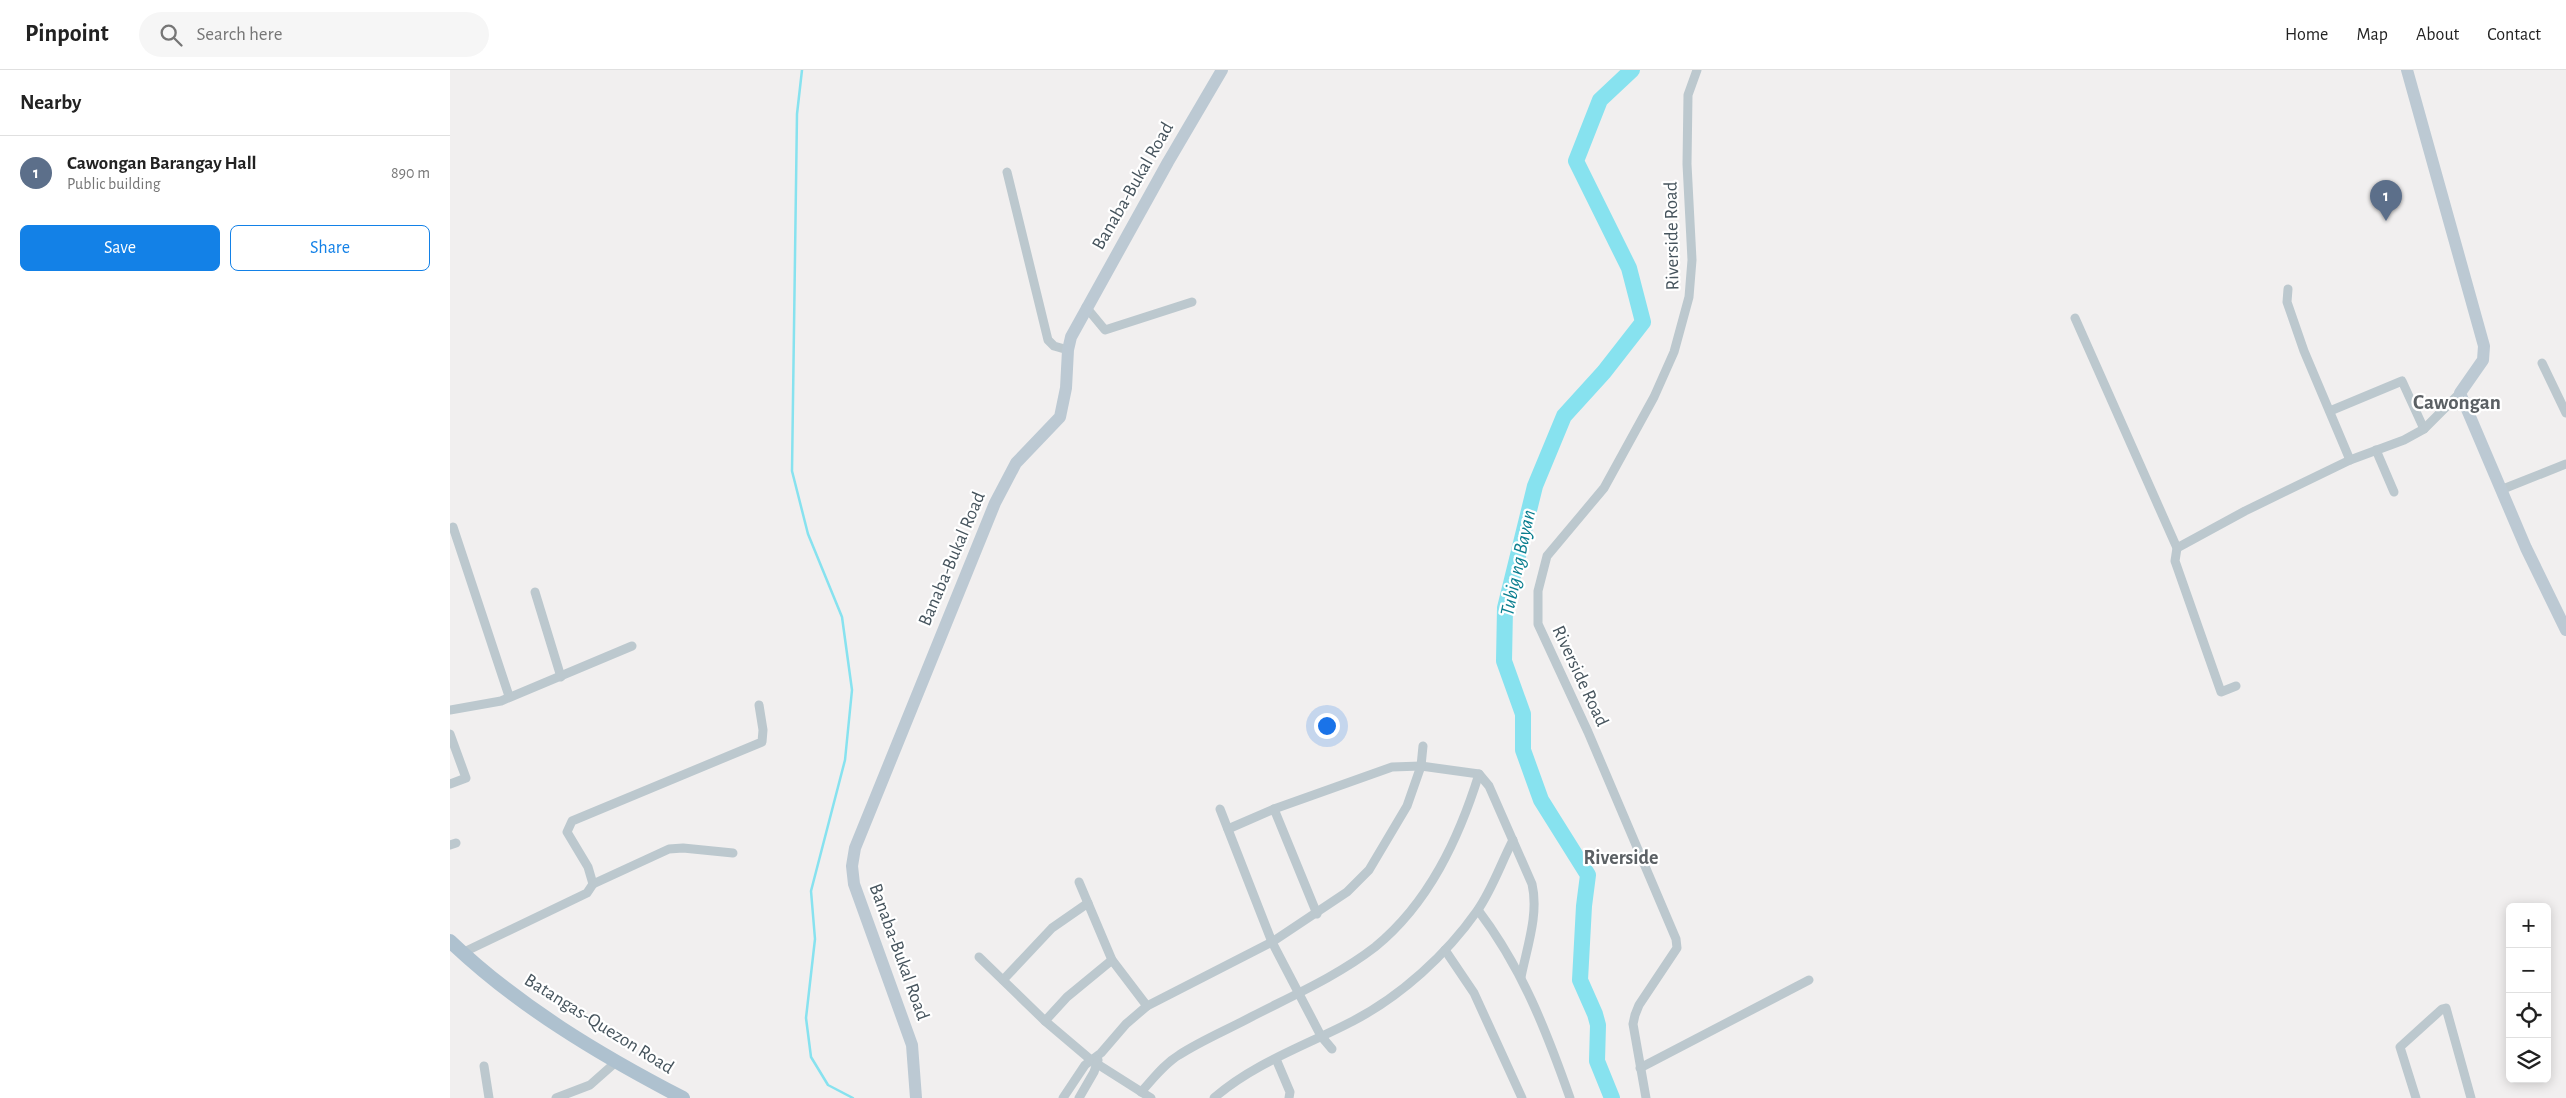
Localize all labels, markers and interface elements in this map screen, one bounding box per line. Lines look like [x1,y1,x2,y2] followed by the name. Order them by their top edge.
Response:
[139,12,489,57] search box
[157,21,185,49] icon: search
[25,22,109,46] text: Pinpoint
[197,25,283,44] text: Search here
[2285,26,2328,44] text: Home
[2356,26,2388,44] text: Map
[2416,26,2459,44] text: About
[2487,26,2541,44] text: Contact
[20,92,81,113] text: Nearby
[1089,119,1177,253] street label: Banaba-Bukal Road
[67,154,257,173] text: Cawongan Barangay Hall
[33,165,39,181] text: 1
[391,165,430,181] text: 890 m
[67,176,161,192] text: Public building
[2370,180,2402,221] pin: 1
[1662,181,1682,291] street label: Riverside Road
[20,225,220,271] button: Save
[230,225,430,271] button: Share
[2413,392,2501,413] district label: Cawongan
[915,489,989,629] street label: Banaba-Bukal Road
[1497,508,1539,618] water label: Tubig ng Bayan
[1548,623,1612,730] street label: Riverside Road
[1314,713,1340,739] your location
[1584,848,1658,868] district label: Riverside
[865,881,933,1023] street label: Banaba-Bukal Road
[2506,903,2551,1083] map controls
[2506,903,2551,948] button: +
[2506,948,2551,993] button: −
[521,970,677,1078] street label: Batangas-Quezon Road
[2506,993,2551,1038] button: locate
[2506,1038,2551,1083] button: layers

